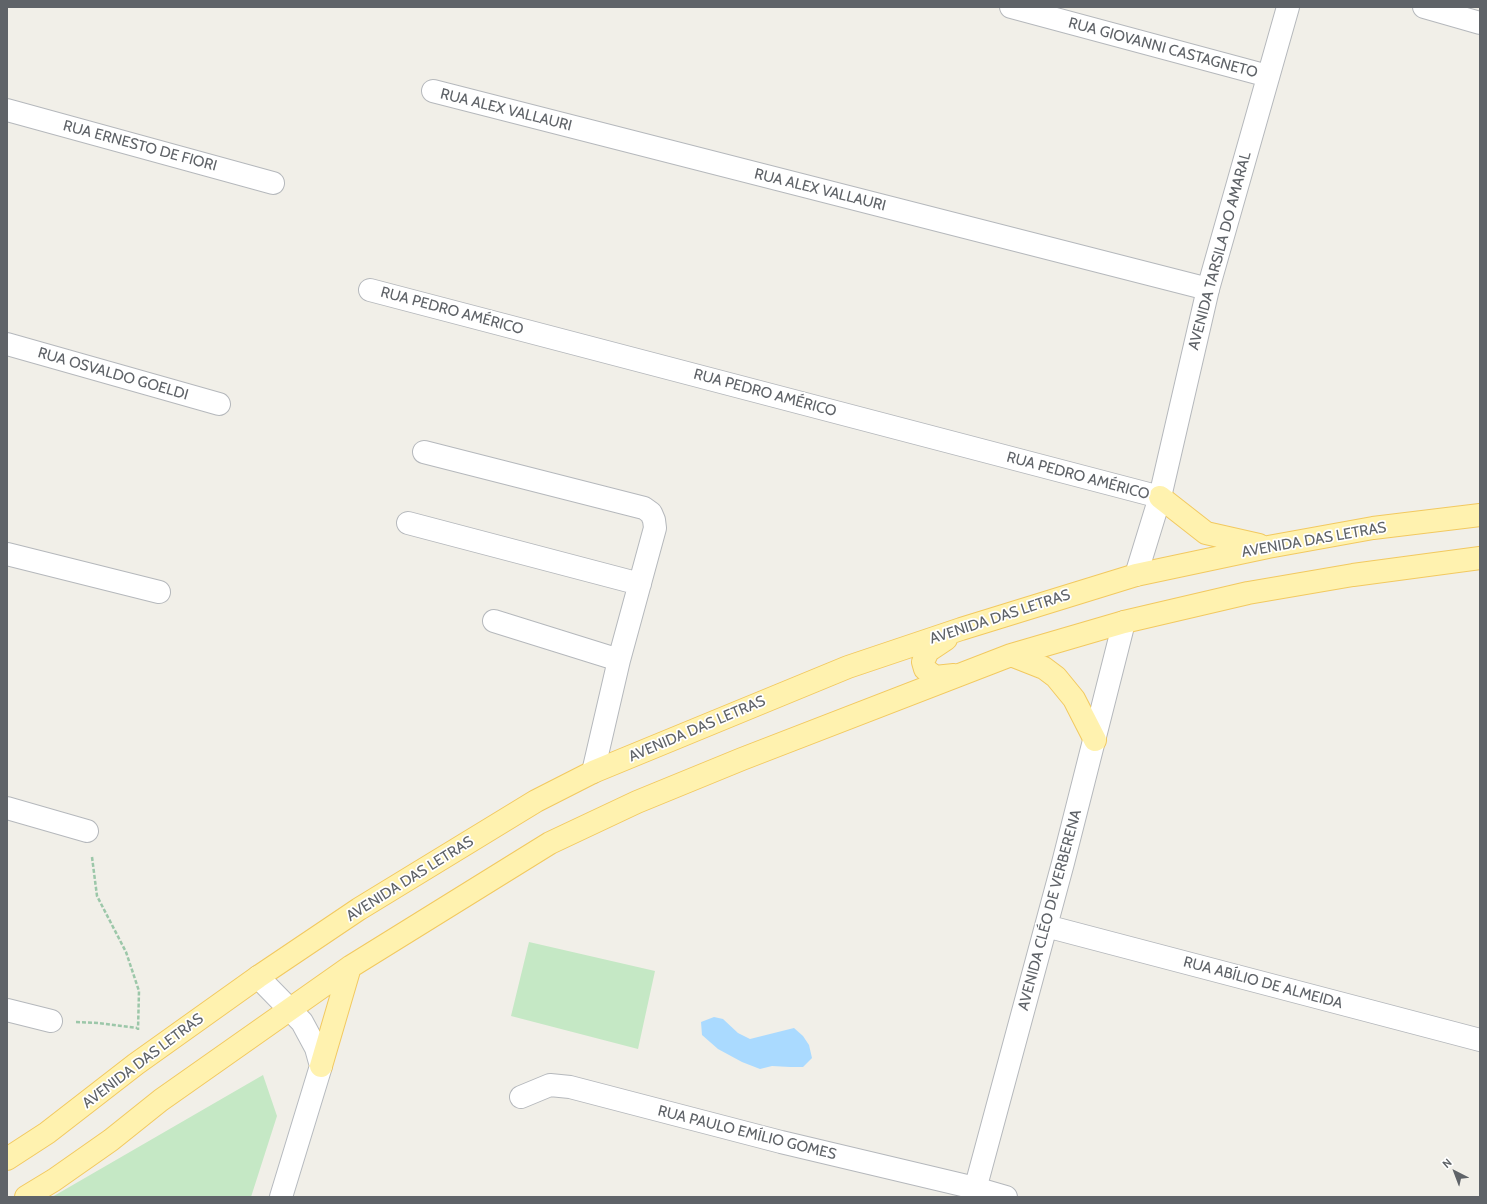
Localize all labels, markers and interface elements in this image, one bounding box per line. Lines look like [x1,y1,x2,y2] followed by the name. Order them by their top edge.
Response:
[1066,14,1260,82] street label: RUA GIOVANNI CASTAGNETO
[438,85,574,135] street label: RUA ALEX VALLAURI
[61,117,219,175] street label: RUA ERNESTO DE FIORI
[1185,150,1255,352] street label: AVENIDA TARSILA DO AMARAL
[752,165,888,215] street label: RUA ALEX VALLAURI
[379,283,525,339] street label: RUA PEDRO AMÉRICO
[36,344,190,404] street label: RUA OSVALDO GOELDI
[692,365,838,421] street label: RUA PEDRO AMÉRICO
[1005,448,1151,504] street label: RUA PEDRO AMÉRICO
[1240,518,1388,562] street label: AVENIDA DAS LETRAS
[927,586,1073,648] street label: AVENIDA DAS LETRAS
[626,692,768,766] street label: AVENIDA DAS LETRAS
[1015,808,1085,1012] street label: AVENIDA CLÉO DE VERBERENA
[343,833,477,925] street label: AVENIDA DAS LETRAS
[1181,953,1345,1013] street label: RUA ABÍLIO DE ALMEIDA
[79,1010,207,1112] street label: AVENIDA DAS LETRAS
[656,1102,838,1164] street label: RUA PAULO EMÍLIO GOMES
[1435,1152,1475,1192] north arrow
[1439,1155,1455,1171] text: N

